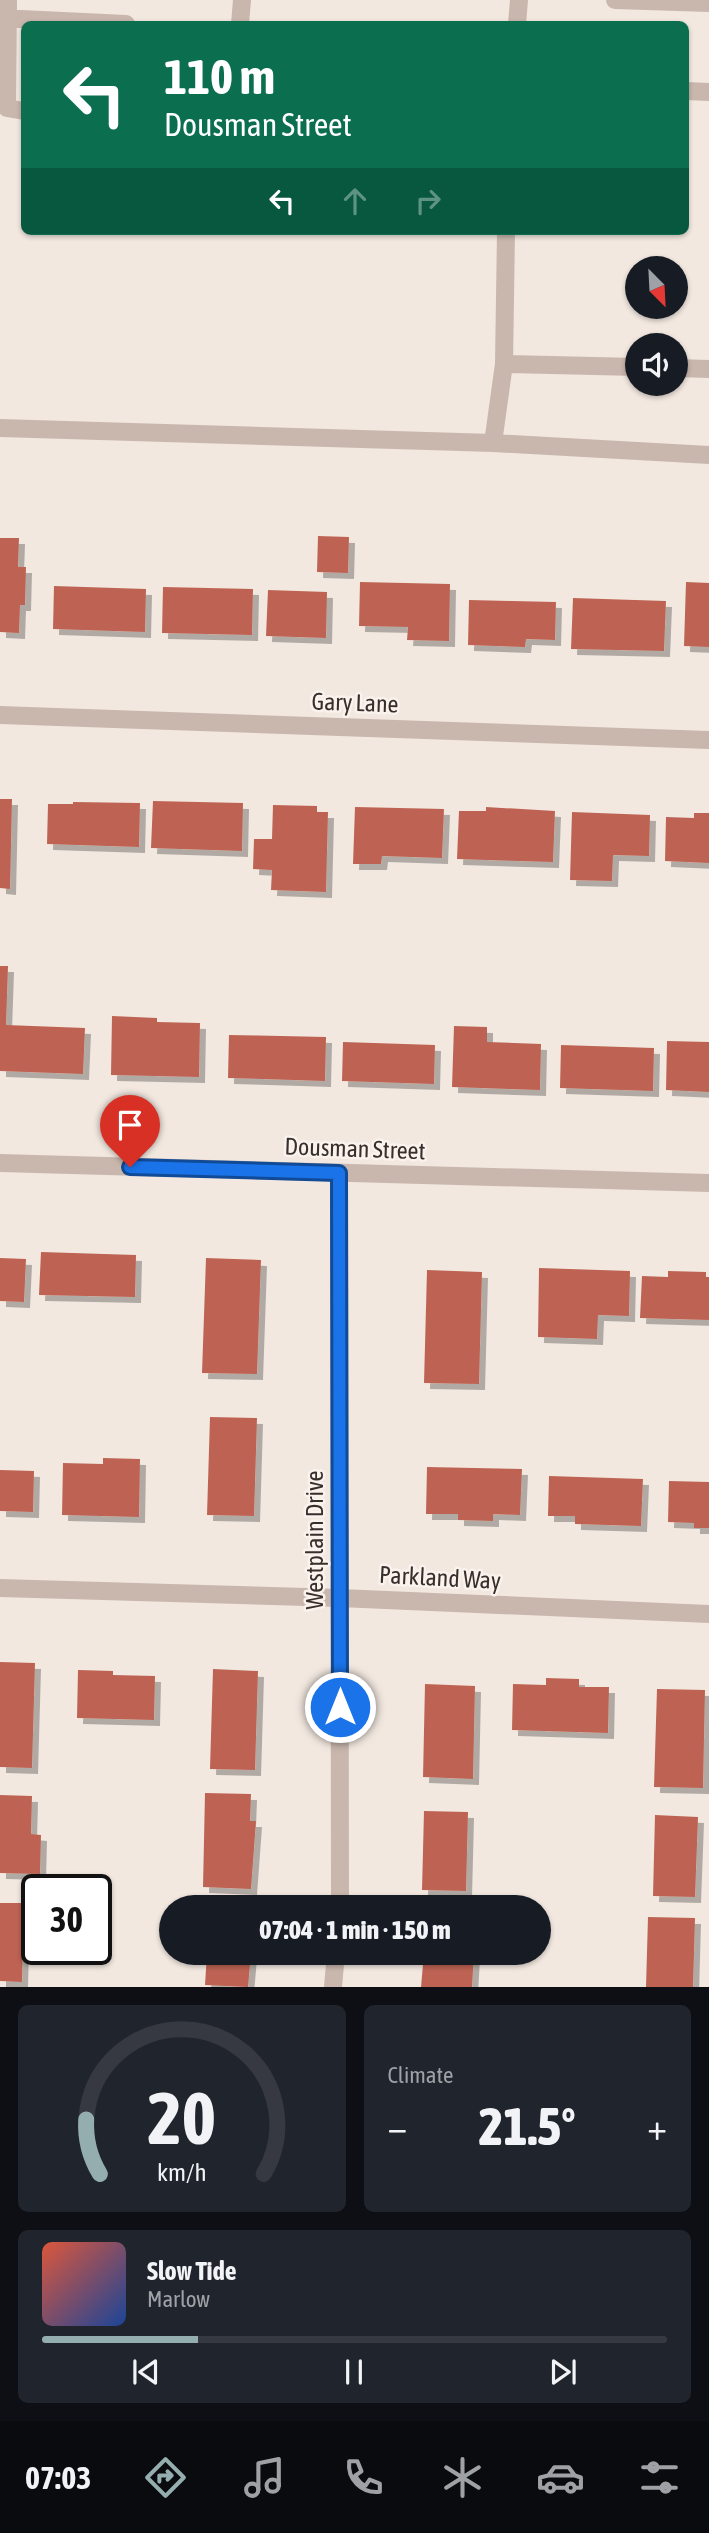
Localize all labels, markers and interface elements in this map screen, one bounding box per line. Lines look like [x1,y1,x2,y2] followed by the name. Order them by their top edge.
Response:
[164,48,275,104] text: 110 m
[49,49,140,140] icon: left
[164,106,352,143] text: Dousman Street
[263,182,301,220] icon: left
[336,182,374,220] icon: ahead
[409,182,447,220] icon: right
[625,256,688,318] north arrow
[625,256,688,396] map controls
[625,333,688,396] button: sound
[311,687,399,718] street label: Gary Lane
[100,1095,160,1167] pin
[111,1106,149,1144] icon: arrive
[284,1133,426,1164] street label: Dousman Street
[301,1471,328,1609] street label: Westplain Drive
[379,1561,502,1594] street label: Parkland Way
[303,1670,377,1744] position arrow
[21,1874,112,1965] speed limit sign: 30
[259,1915,451,1945] text: 07:04 · 1 min · 150 m
[388,2062,453,2088] text: Climate
[148,2077,216,2160] text: 20
[479,2096,576,2156] text: 21.5°
[388,2105,407,2148] text: −
[647,2105,667,2148] text: +
[157,2158,207,2186] text: km/h
[147,2256,237,2286] text: Slow Tide
[147,2286,210,2312] text: Marlow
[127,2353,165,2391] icon: previous
[335,2353,373,2391] icon: pause
[544,2353,582,2391] icon: next
[141,2453,190,2502] icon: directions
[240,2453,289,2502] icon: music
[339,2453,388,2502] icon: phone
[438,2453,487,2502] icon: climate
[536,2453,585,2502] icon: car
[635,2453,684,2502] icon: filters
[25,2459,91,2496] text: 07:03

